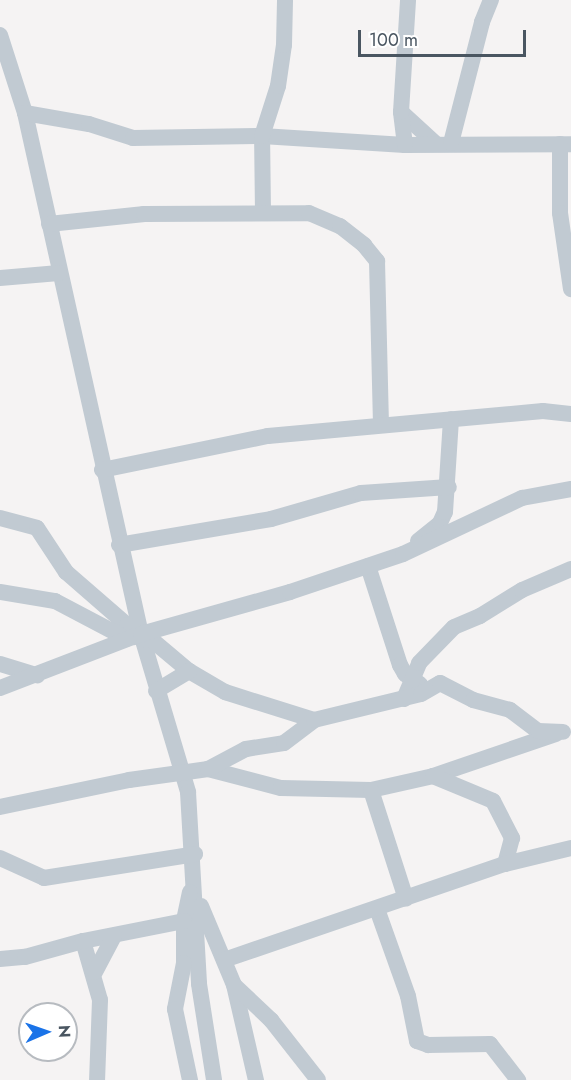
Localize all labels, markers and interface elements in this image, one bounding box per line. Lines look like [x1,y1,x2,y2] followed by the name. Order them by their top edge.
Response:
[361,18,529,56] scale bar
[369,27,418,53] text: 100 m
[18,1002,78,1062] north arrow
[53,1025,76,1038] text: N

